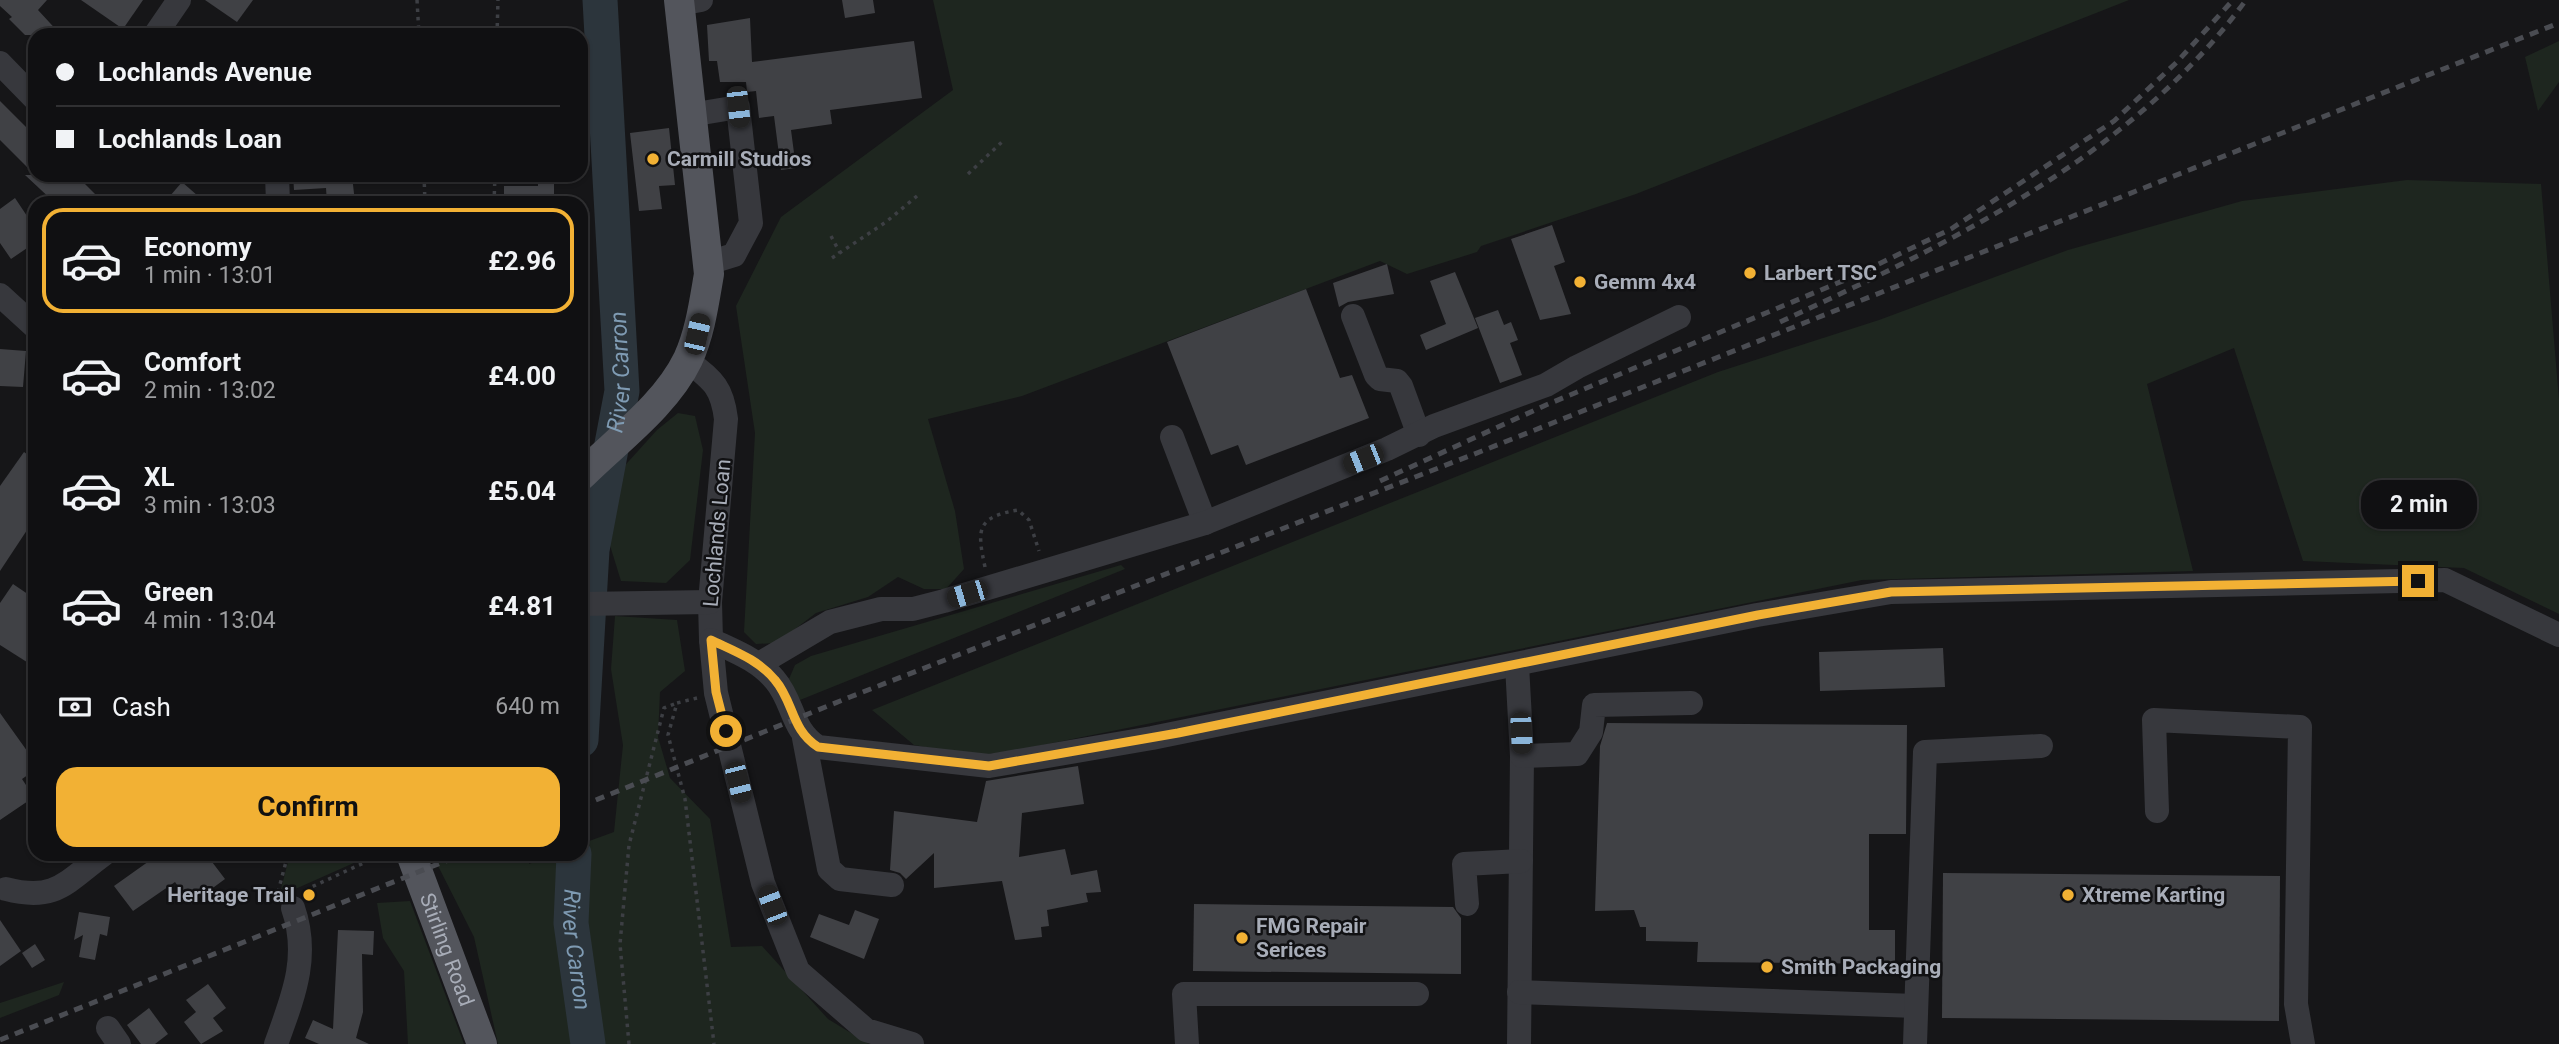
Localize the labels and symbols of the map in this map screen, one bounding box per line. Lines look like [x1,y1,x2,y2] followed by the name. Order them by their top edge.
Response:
[726,85,751,129] car
[667,147,812,171] place label: Carmill Studios
[645,151,661,167] marker: Carmill Studios
[1764,261,1877,285] place label: Larbert TSC
[1742,265,1758,281] marker: Larbert TSC
[1594,270,1696,294] place label: Gemm 4x4
[1572,274,1588,290] marker: Gemm 4x4
[601,311,635,435] water label: River Carron
[683,311,712,357] car
[1340,441,1387,477] car
[699,458,735,608] street label: Lochlands Loan
[2360,480,2476,528] callout: 2 min
[2402,565,2434,597] route end
[944,578,991,610] car
[1510,711,1533,755] car
[710,715,742,747] route start
[723,759,754,805] car
[755,882,790,928] car
[167,883,295,907] place label: Heritage Trail
[2082,883,2225,907] place label: Xtreme Karting
[301,887,317,903] marker: Heritage Trail
[2060,887,2076,903] marker: Xtreme Karting
[557,889,597,1012] water label: River Carron
[415,890,479,1009] street label: Stirling Road
[1256,914,1367,962] place label: FMG Repair Serices
[1234,930,1250,946] marker: FMG Repair Serices
[1781,955,1941,979] place label: Smith Packaging
[1759,959,1775,975] marker: Smith Packaging

